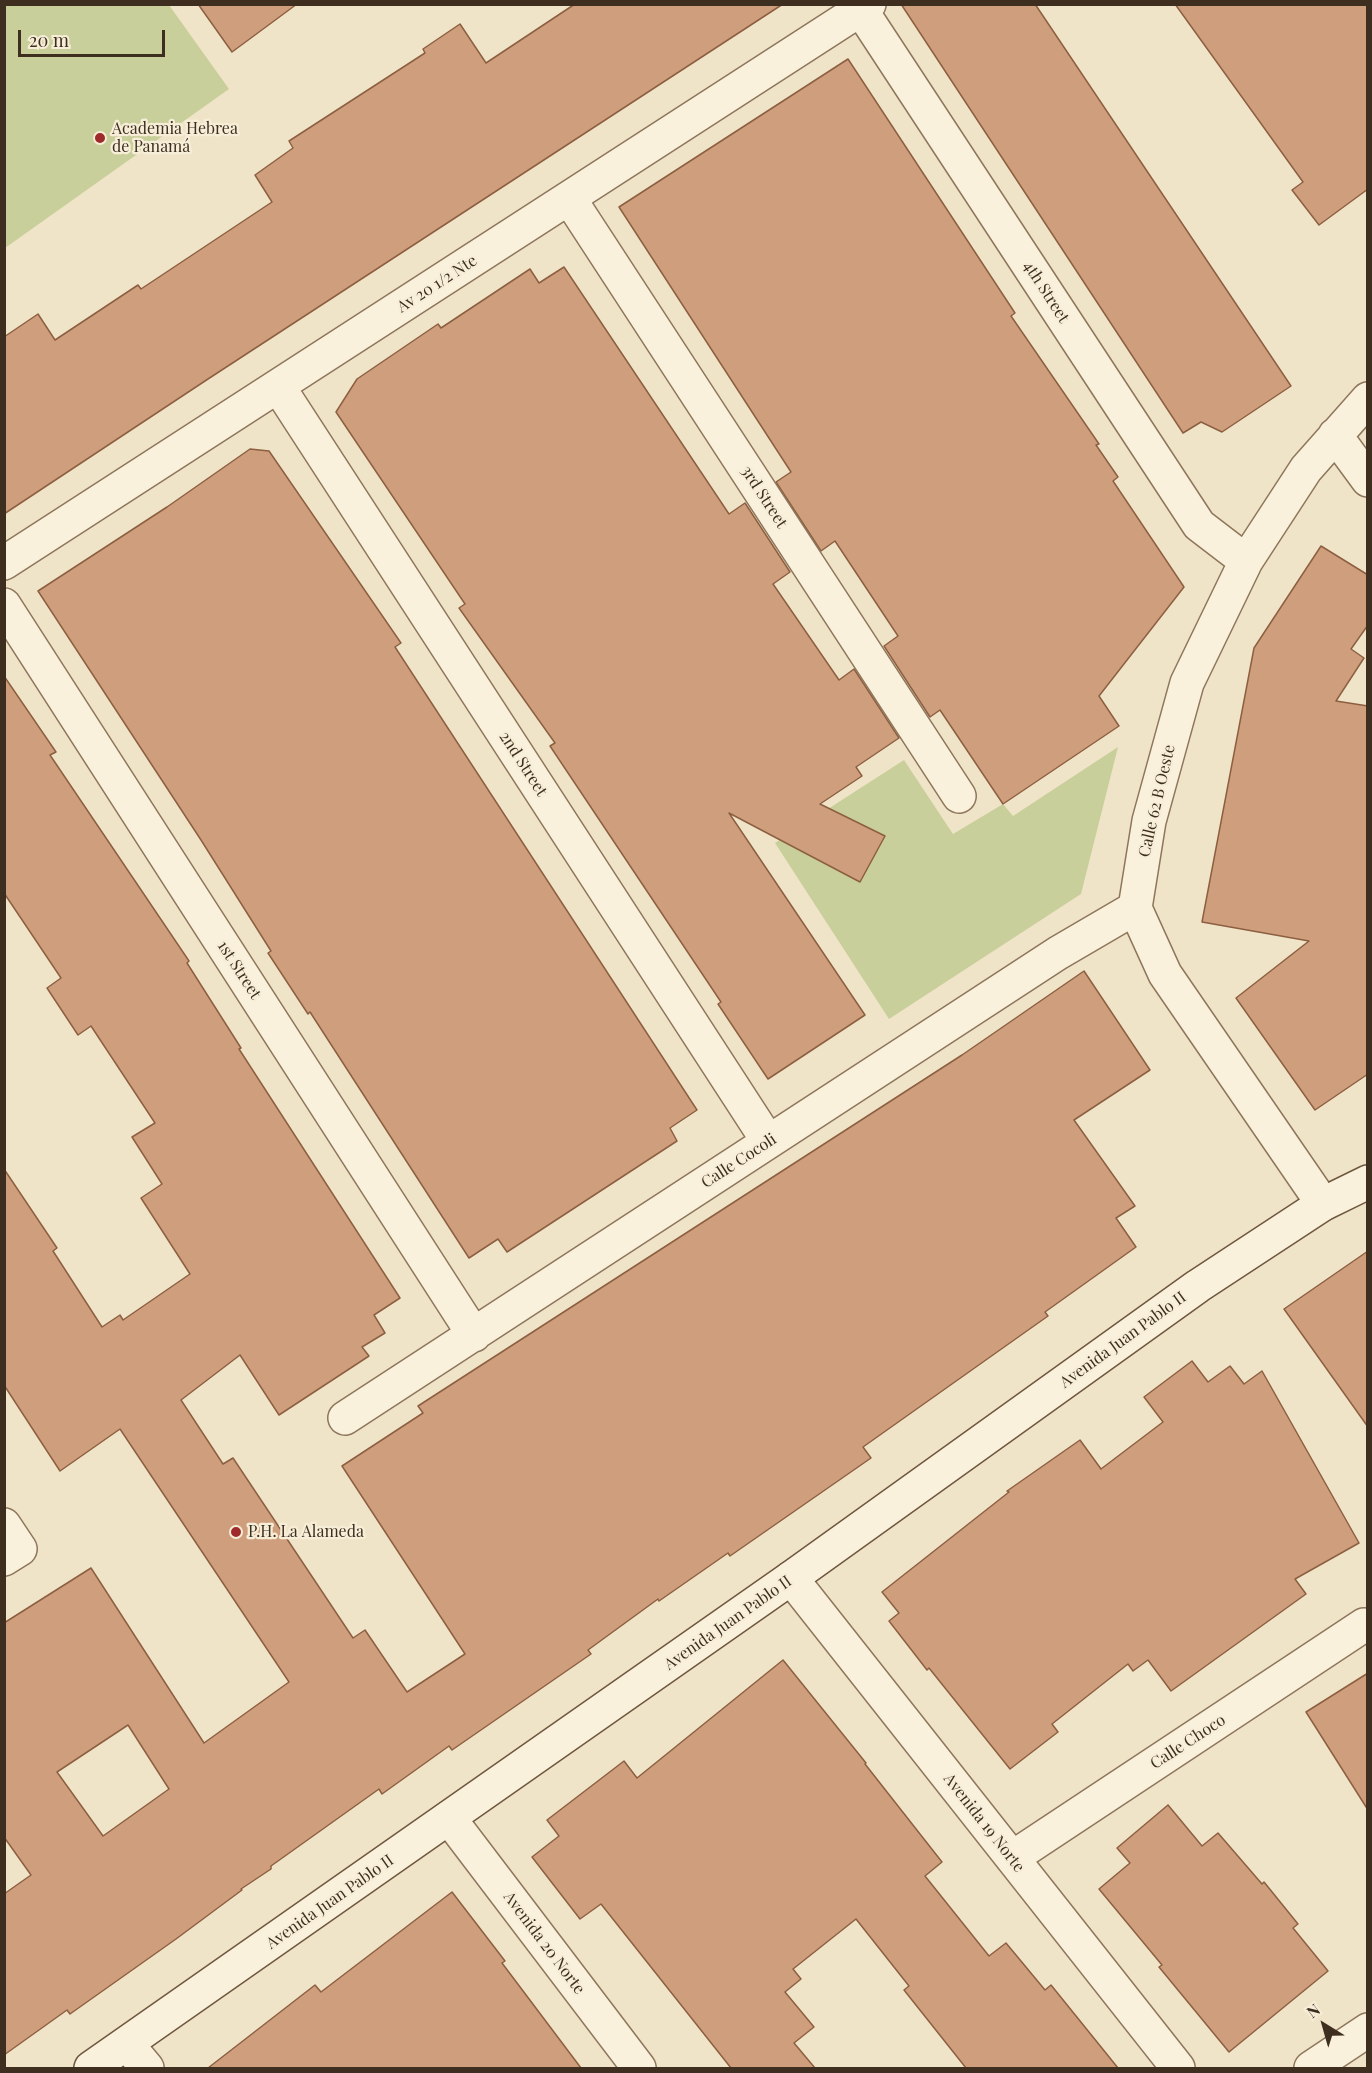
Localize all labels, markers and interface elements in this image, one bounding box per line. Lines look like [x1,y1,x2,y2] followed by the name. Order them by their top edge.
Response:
[21,18,168,56] scale bar
[29,28,69,52] text: 20 m
[112,119,238,157] place label: Academia Hebrea de Panamá
[93,131,107,145] marker: Academia Hebrea de Panamá
[393,251,481,317] street label: Av 20 1/2 Nte
[1019,257,1073,327] street label: 4th Street
[737,462,791,532] street label: 3rd Street
[495,728,551,800] street label: 2nd Street
[1135,743,1179,859] street label: Calle 62 B Oeste
[213,937,265,1003] street label: 1st Street
[698,1130,780,1192] street label: Calle Cocoli
[1056,1288,1190,1392] street label: Avenida Juan Pablo II
[248,1522,364,1542] place label: P.H. La Alameda
[229,1525,243,1539] marker: P.H. La Alameda
[661,1572,795,1674] street label: Avenida Juan Pablo II
[1147,1711,1229,1773] street label: Calle Choco
[939,1770,1029,1876] street label: Avenida 19 Norte
[263,1851,397,1953] street label: Avenida Juan Pablo II
[499,1888,589,1998] street label: Avenida 20 Norte
[1294,1995,1354,2055] north arrow
[1302,1998,1324,2022] text: N

